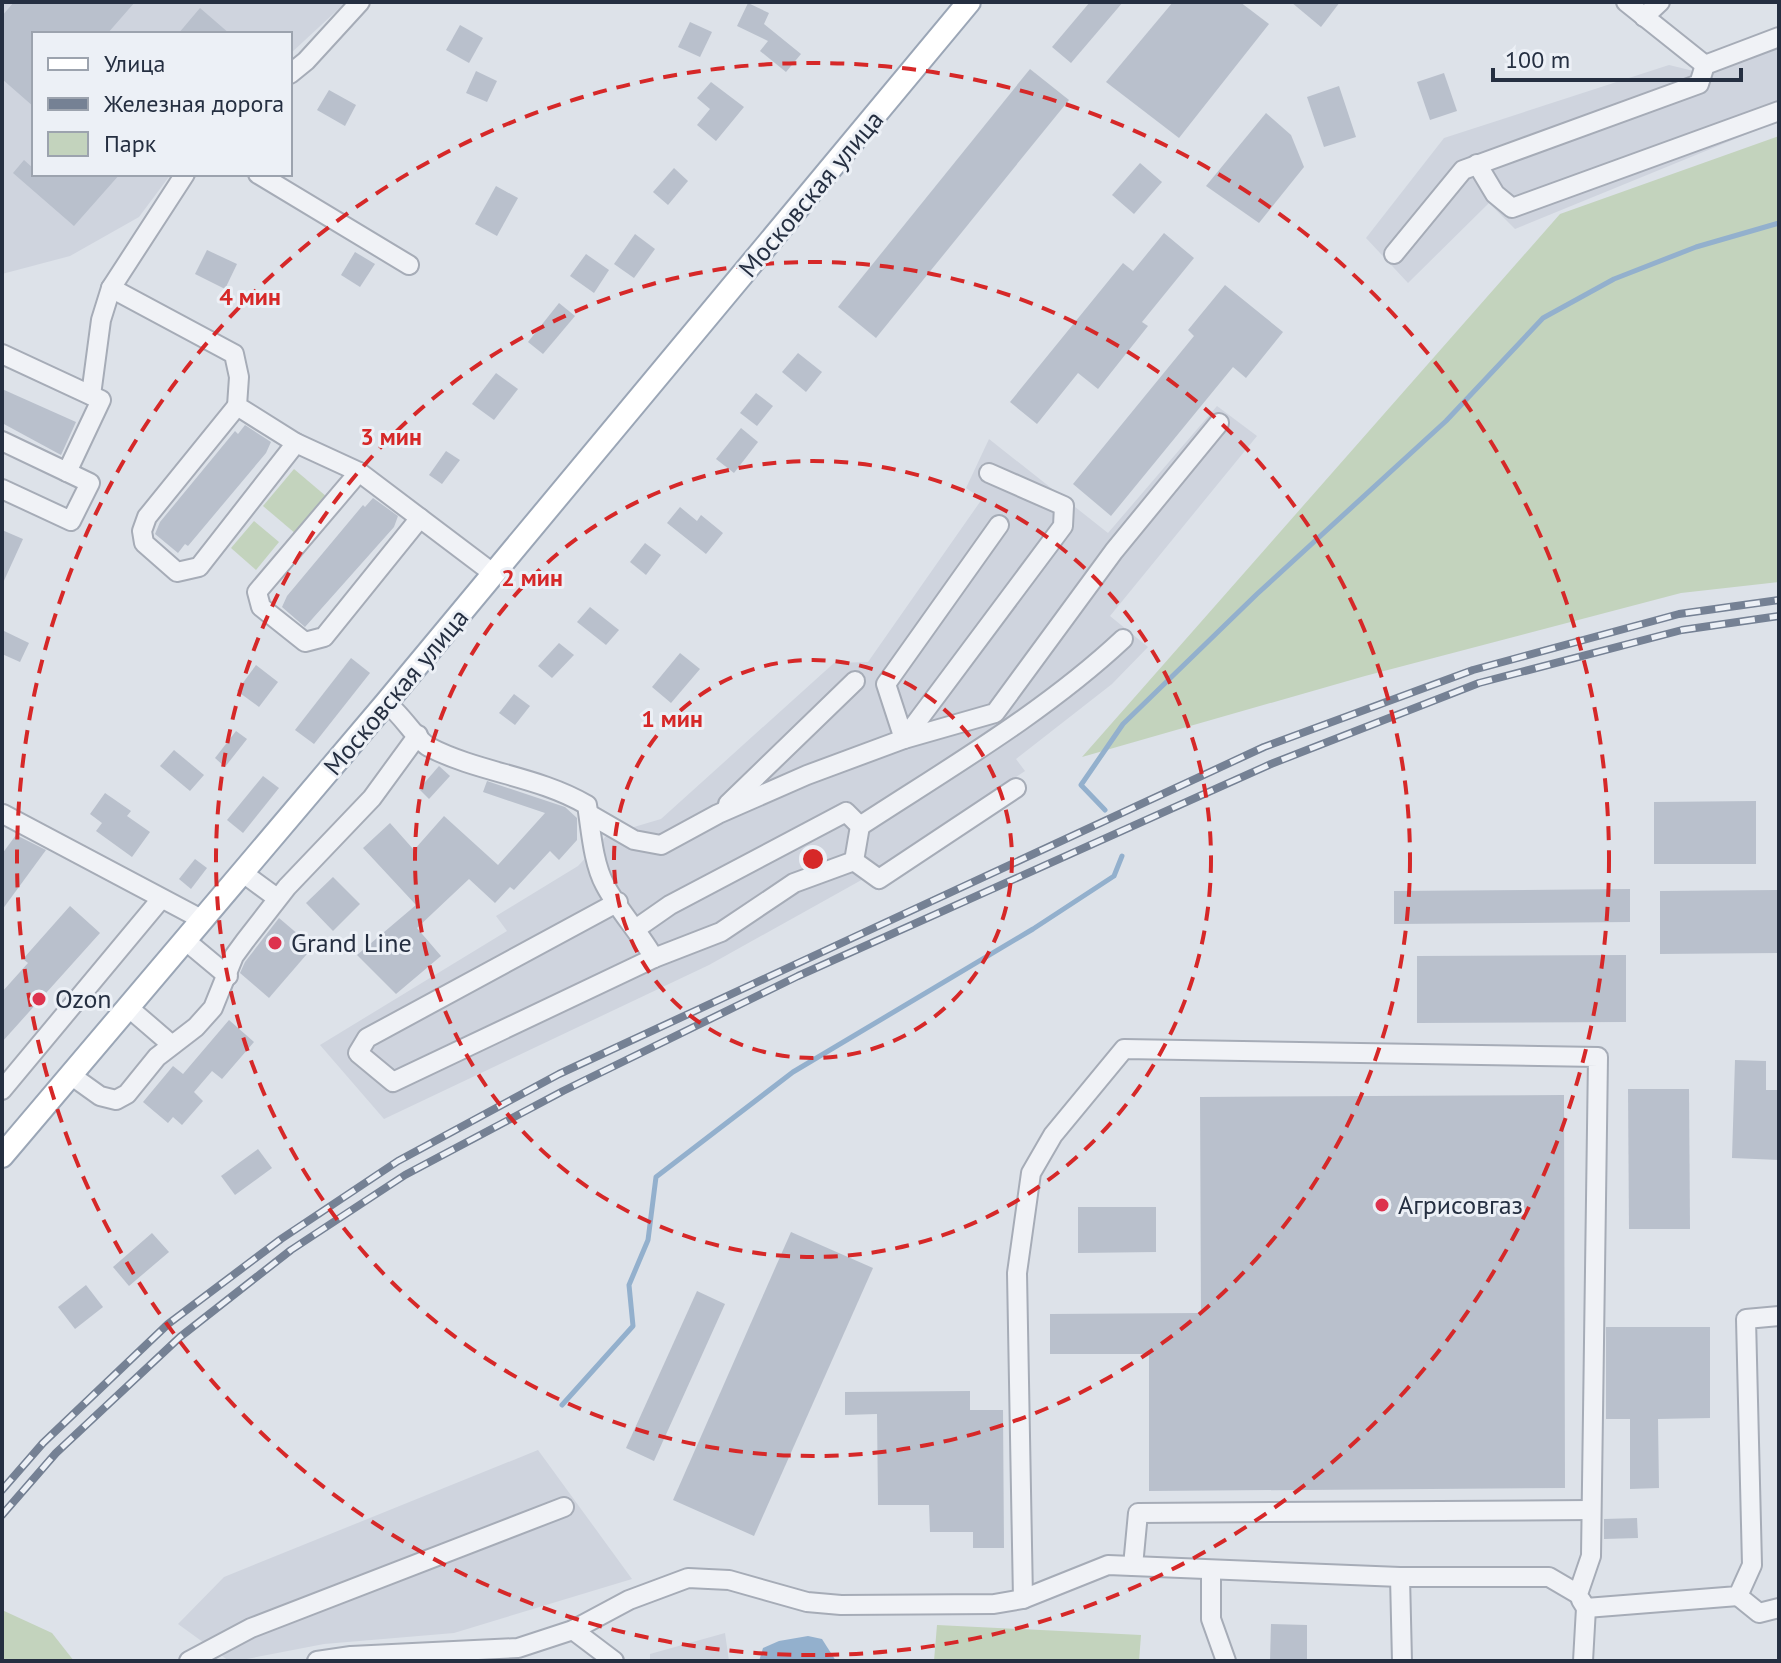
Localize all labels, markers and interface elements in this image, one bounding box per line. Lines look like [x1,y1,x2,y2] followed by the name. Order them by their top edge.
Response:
[32,32,292,176] legend
[1493,32,1741,82] scale bar
[1505,44,1570,75] text: 100 m
[104,48,165,79] text: Улица
[103,88,284,119] text: Железная дорога
[731,103,890,284] street label: Московская улица
[104,128,157,159] text: Парк
[219,281,281,312] text: 4 мин
[360,421,422,452] text: 3 мин
[501,562,563,593] text: 2 мин
[316,601,475,782] street label: Московская улица
[641,703,703,734] text: 1 мин
[799,845,827,873] centre of rings
[291,926,412,959] place label: Grand Line
[266,934,284,952] marker: Grand Line
[55,982,112,1015] place label: Ozon
[30,990,48,1008] marker: Ozon
[1398,1188,1523,1221] place label: Агрисовгаз
[1373,1196,1391,1214] marker: Агрисовгаз

